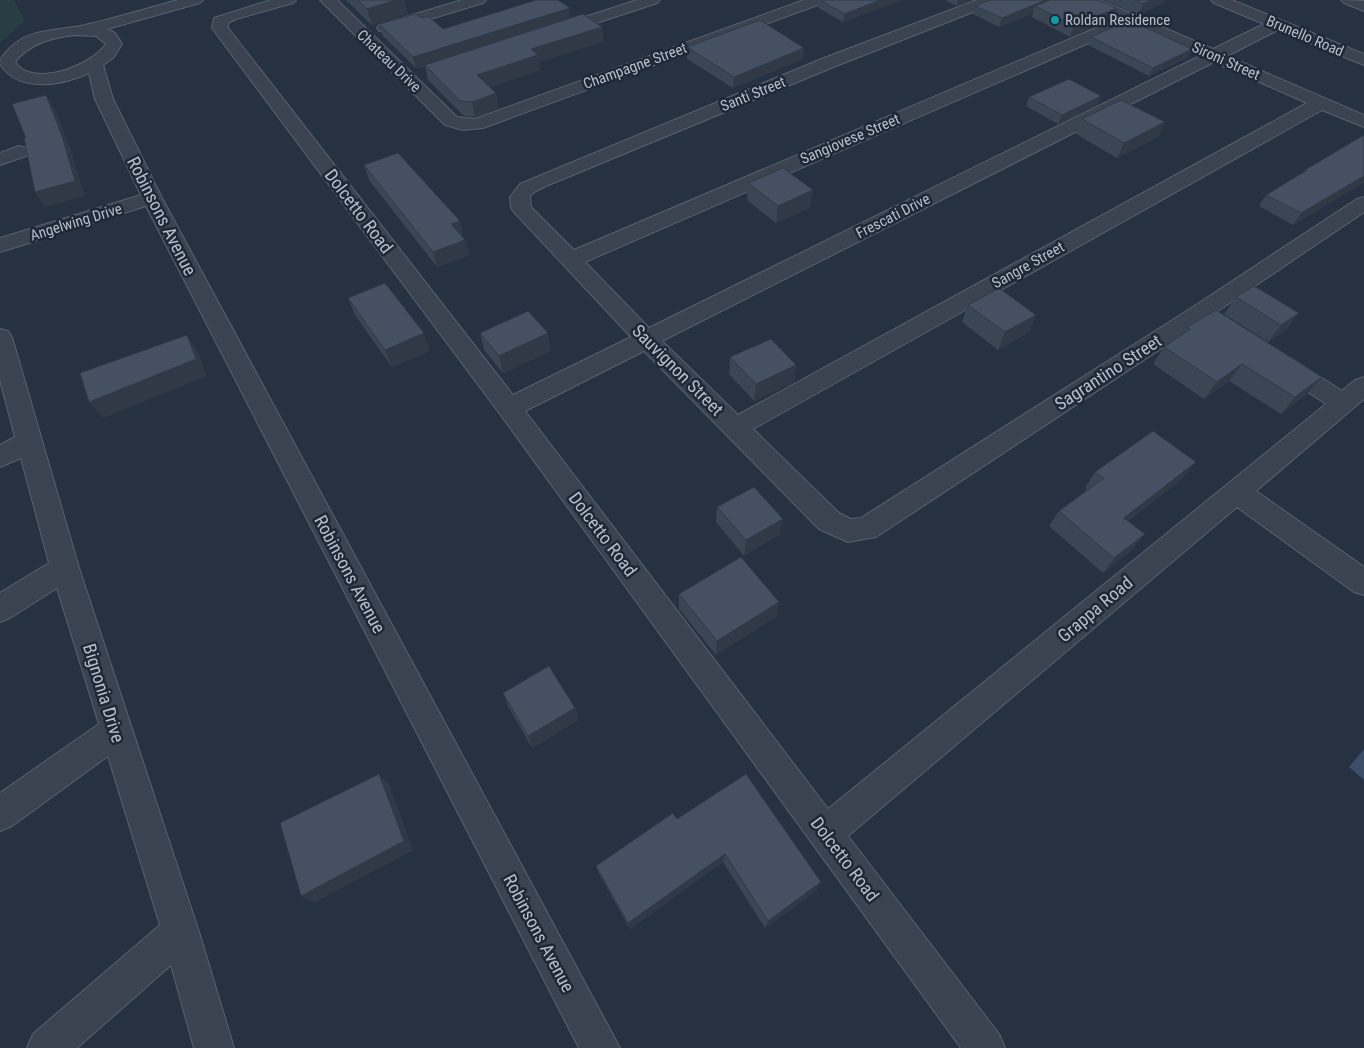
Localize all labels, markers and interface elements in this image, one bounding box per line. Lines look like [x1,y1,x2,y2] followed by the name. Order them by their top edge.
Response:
[1065,11,1170,29] place label: Roldan Residence
[1264,12,1346,60] street label: Brunello Road
[1049,14,1061,26] marker: Roldan Residence
[353,26,425,96] street label: Chateau Drive
[1189,38,1263,84] street label: Sironi Street
[581,39,689,93] street label: Champagne Street
[718,73,788,115] street label: Santi Street
[798,110,902,168] street label: Sangiovese Street
[123,153,201,279] street label: Robinsons Avenue
[321,165,397,257] street label: Dolcetto Road
[853,190,933,242] street label: Frescati Drive
[28,200,124,244] street label: Angelwing Drive
[989,238,1067,292] street label: Sangre Street
[628,320,728,420] street label: Sauvignon Street
[1051,330,1165,414] street label: Sagrantino Street
[565,488,641,580] street label: Dolcetto Road
[310,511,390,637] street label: Robinsons Avenue
[1053,572,1137,646] street label: Grappa Road
[79,641,129,745] street label: Bignonia Drive
[807,813,883,905] street label: Dolcetto Road
[499,870,579,996] street label: Robinsons Avenue

